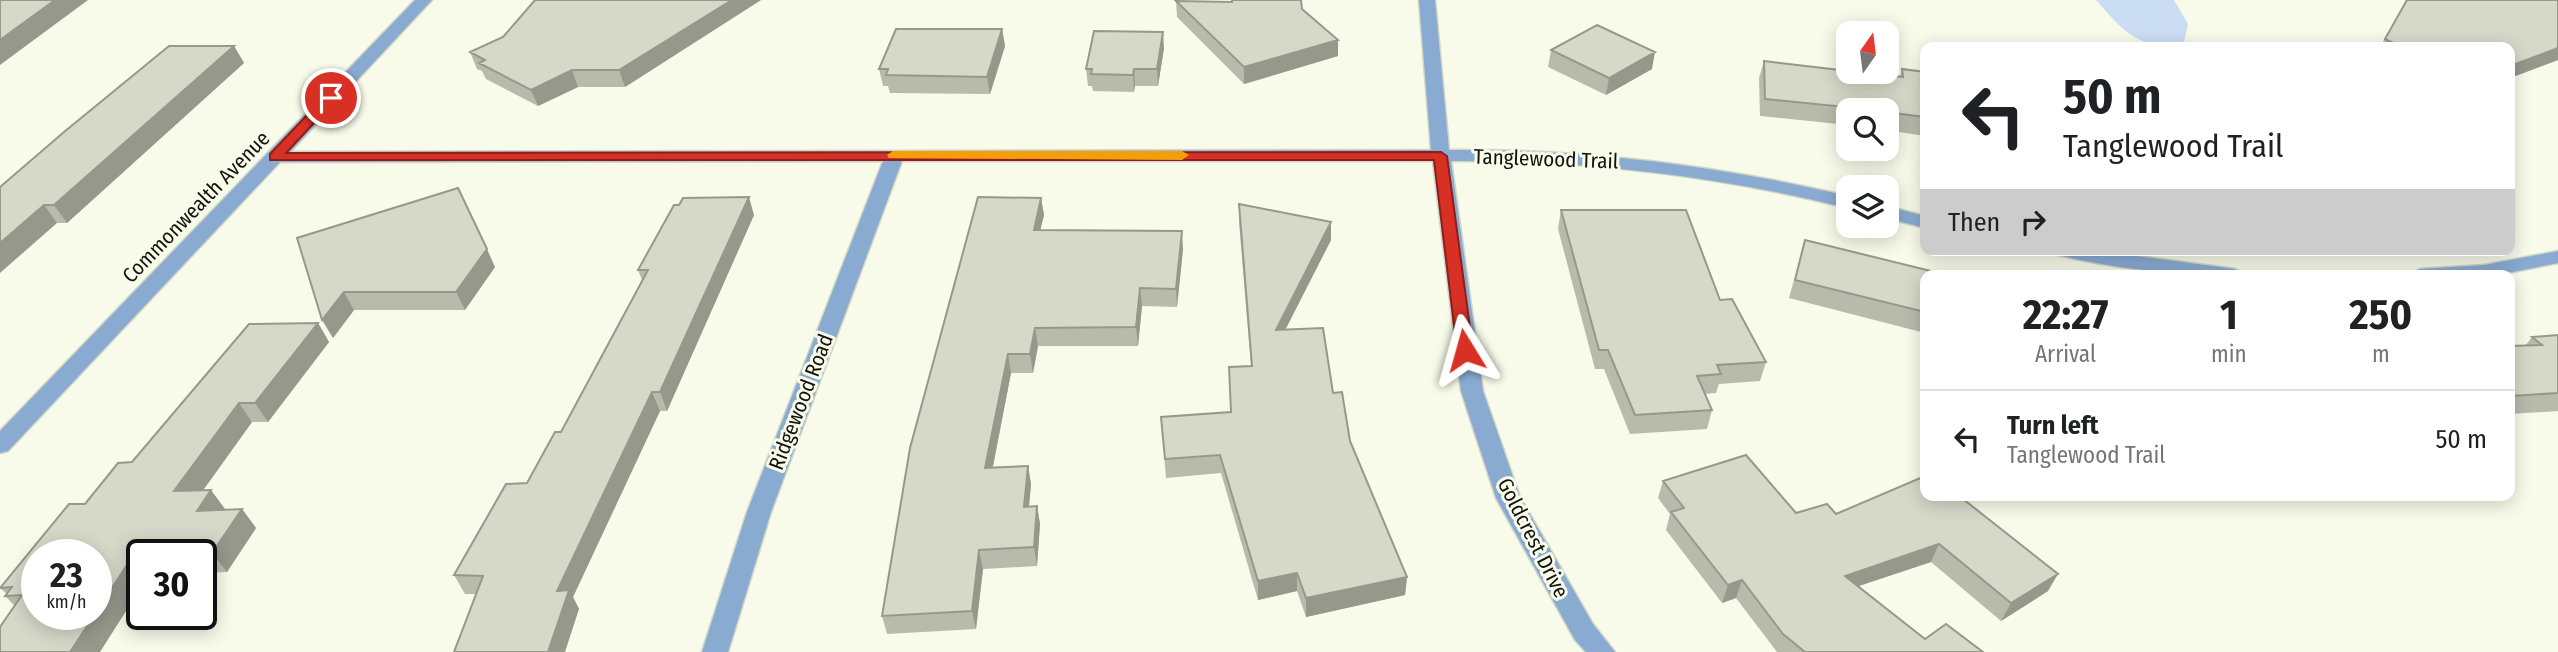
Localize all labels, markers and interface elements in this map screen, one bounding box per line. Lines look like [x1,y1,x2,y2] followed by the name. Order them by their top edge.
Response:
[1836,21,1899,84] north arrow
[1836,21,1899,238] map controls
[2063,67,2161,126] text: 50 m
[301,68,361,128] pin
[1948,70,2039,161] icon: left
[312,79,350,117] icon: arrive
[1836,98,1899,161] button: search
[117,126,275,288] street label: Commonwealth Avenue
[2063,127,2283,165] text: Tanglewood Trail
[1473,143,1619,175] street label: Tanglewood Trail
[1836,175,1899,238] button: layers
[2014,203,2052,241] icon: right
[1948,207,2000,238] text: Then
[2023,290,2108,340] text: 22:27
[2220,290,2238,340] text: 1
[2349,290,2412,340] text: 250
[1428,313,1502,387] position arrow
[763,330,839,474] street label: Ridgewood Road
[2035,340,2096,368] text: Arrival
[2211,340,2247,368] text: min
[2372,340,2390,368] text: m
[2007,410,2099,441] text: Turn left
[1948,420,1986,458] icon: left
[2435,424,2487,455] text: 50 m
[2007,441,2165,469] text: Tanglewood Trail
[1492,474,1574,602] street label: Goldcrest Drive
[126,539,217,630] speed limit sign: 30
[50,554,83,596] text: 23
[46,591,87,613] text: km/h

